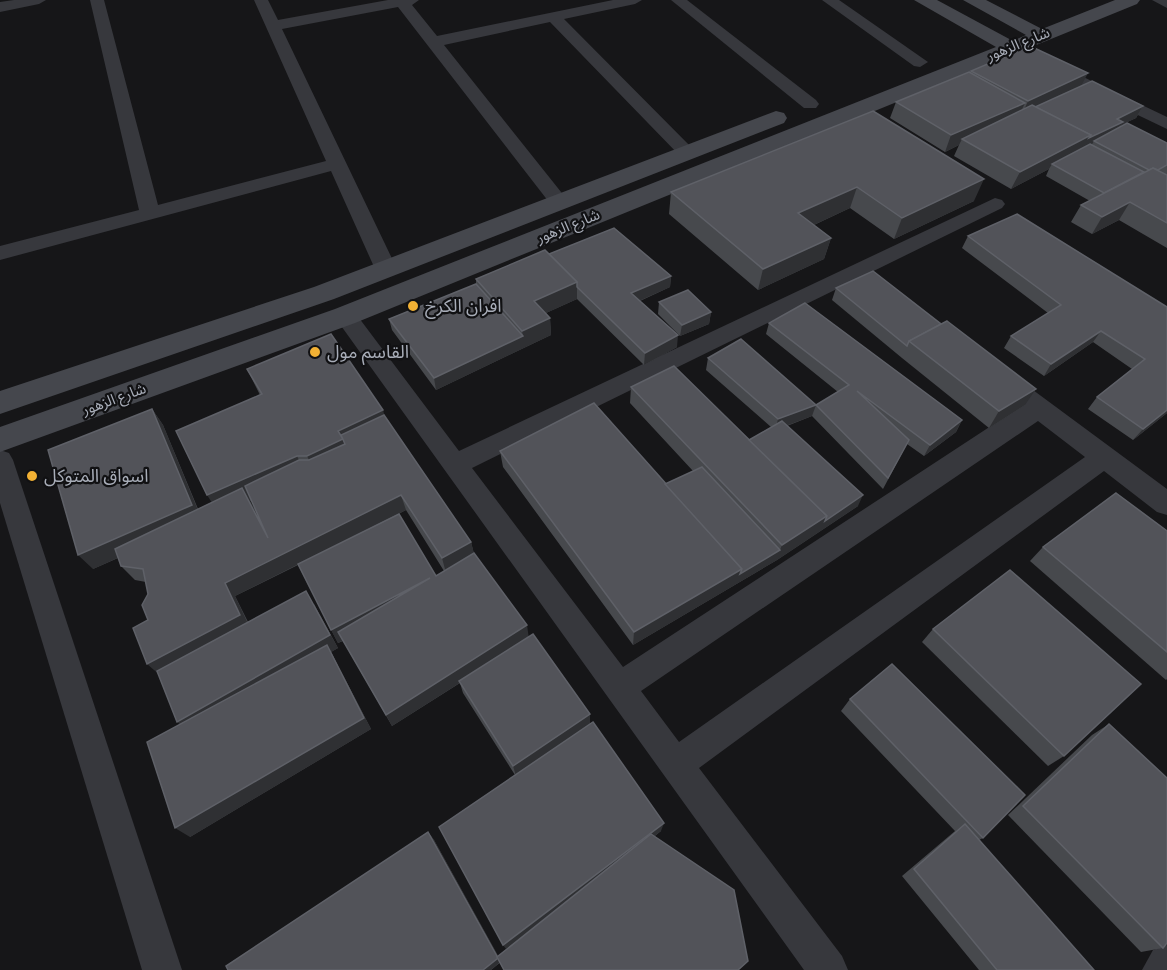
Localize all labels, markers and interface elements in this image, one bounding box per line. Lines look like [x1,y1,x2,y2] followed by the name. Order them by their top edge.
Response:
[983,23,1054,68] street label: شارع الزهور
[533,205,604,250] street label: شارع الزهور
[425,295,502,319] place label: افران الكرخ
[406,299,420,313] marker: افران الكرخ
[327,341,409,365] place label: القاسم مول
[308,345,322,359] marker: القاسم مول
[79,379,150,422] street label: شارع الزهور
[44,465,148,487] place label: اسواق المتوكل
[25,469,39,483] marker: اسواق المتوكل

